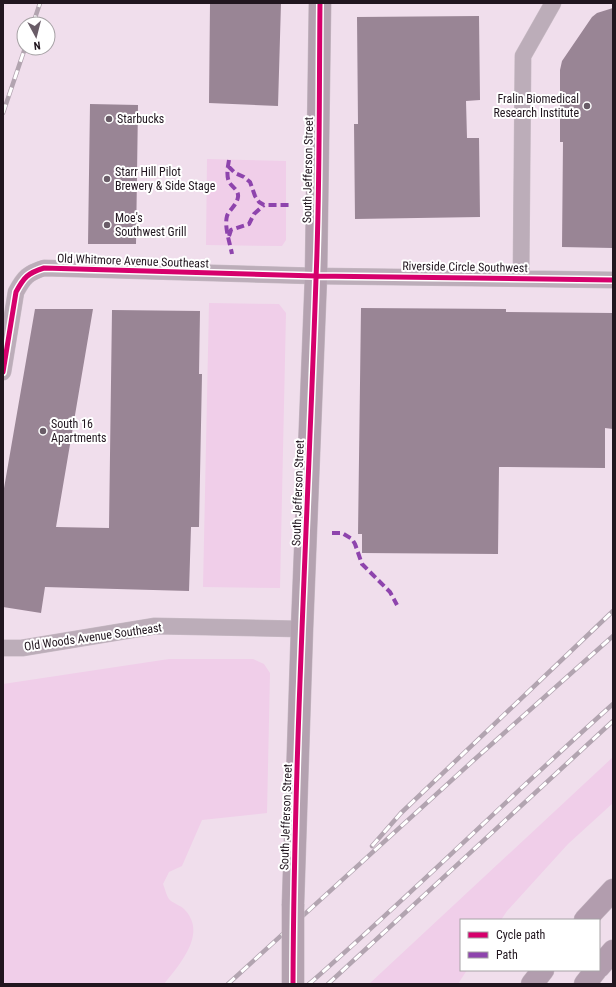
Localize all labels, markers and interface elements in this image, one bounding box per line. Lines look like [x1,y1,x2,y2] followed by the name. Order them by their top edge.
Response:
[16,16,56,56] north arrow
[33,39,41,52] text: N
[493,92,579,120] place label: Fralin Biomedical Research Institute
[582,101,592,111] marker: Fralin Biomedical Research Institute
[117,112,164,126] place label: Starbucks
[104,114,114,124] marker: Starbucks
[300,116,316,223] street label: South Jefferson Street
[115,165,216,193] place label: Starr Hill Pilot Brewery & Side Stage
[102,174,112,184] marker: Starr Hill Pilot Brewery & Side Stage
[115,211,187,239] place label: Moe's Southwest Grill
[102,220,112,230] marker: Moe's Southwest Grill
[57,251,210,271] street label: Old Whitmore Avenue Southeast
[402,259,528,275] street label: Riverside Circle Southwest
[51,417,107,445] place label: South 16 Apartments
[38,426,48,436] marker: South 16 Apartments
[289,439,307,546] street label: South Jefferson Street
[23,620,163,654] street label: Old Woods Avenue Southeast
[277,763,295,870] street label: South Jefferson Street
[460,919,600,971] legend
[496,928,546,942] text: Cycle path
[496,948,518,962] text: Path

